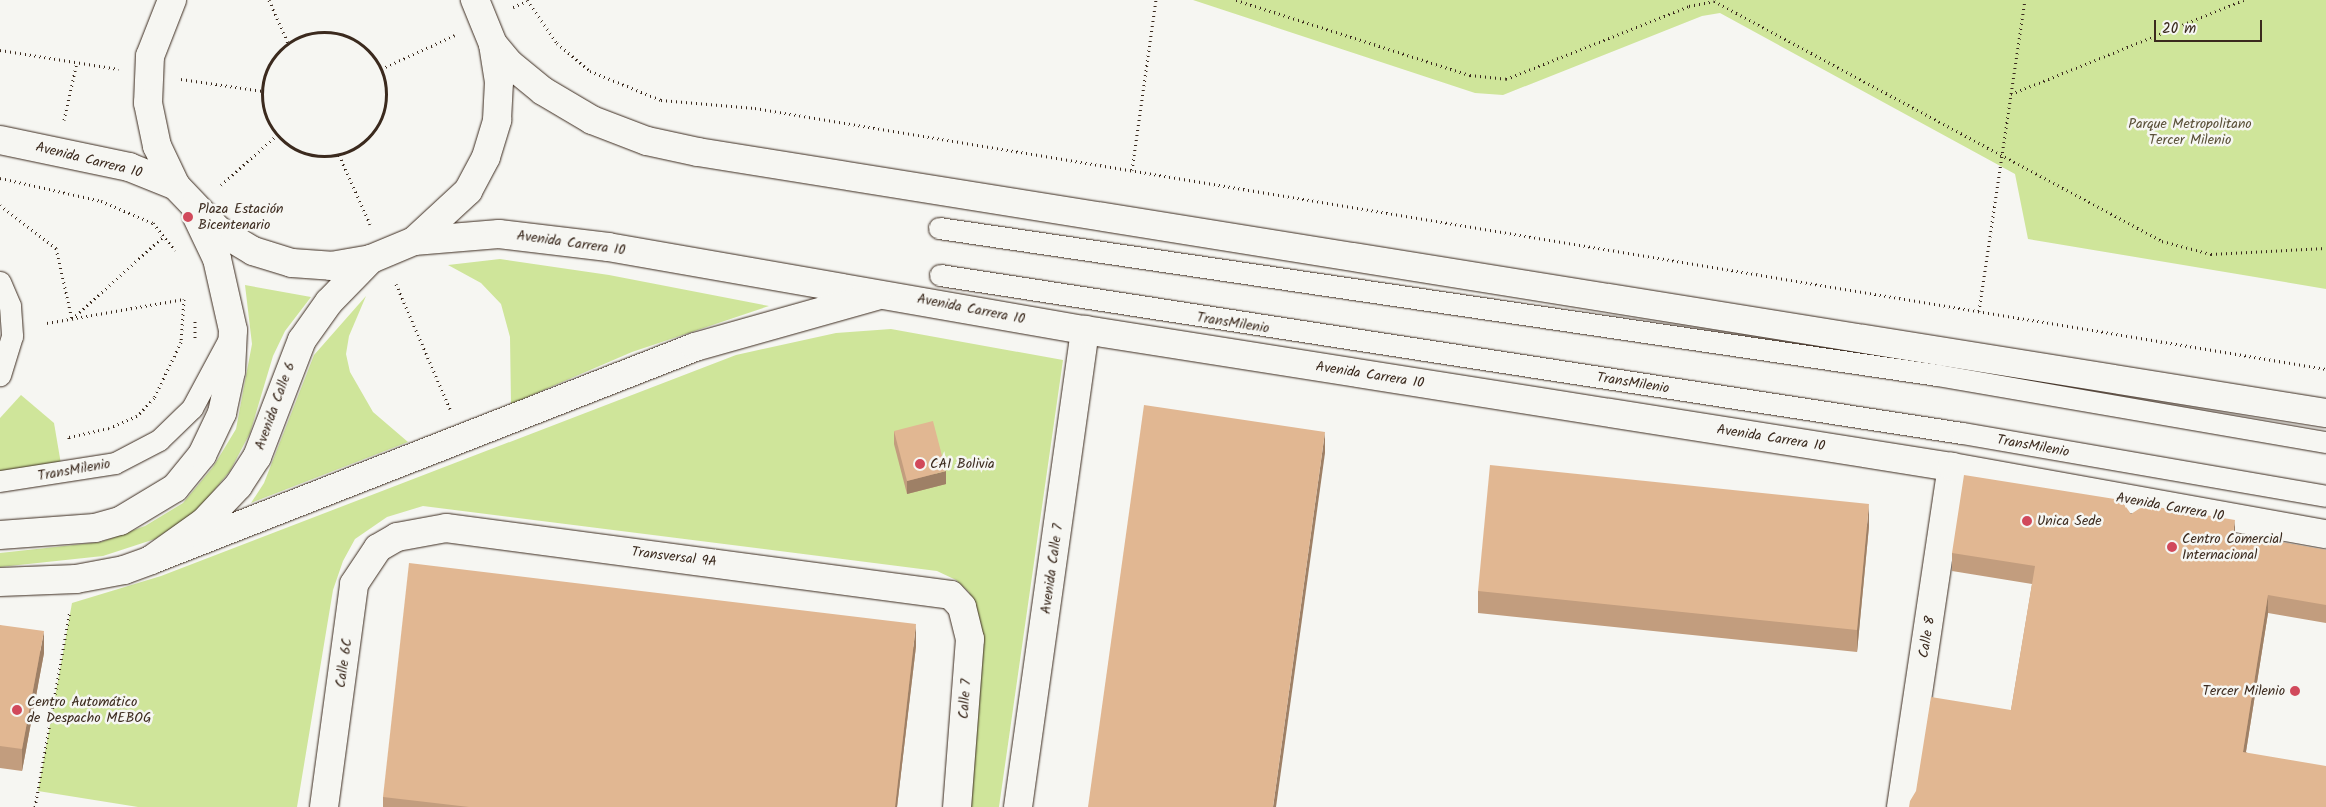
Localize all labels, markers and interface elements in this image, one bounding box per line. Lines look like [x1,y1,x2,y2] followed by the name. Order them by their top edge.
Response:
[2156,10,2264,42] scale bar
[2162,17,2196,41] text: 20 m
[2128,116,2252,148] park label: Parque Metropolitano Tercer Milenio
[34,139,144,181] street label: Avenida Carrera 10
[198,201,283,233] place label: Plaza Estación Bicentenario
[182,211,194,223] marker: Plaza Estación Bicentenario
[516,227,626,259] street label: Avenida Carrera 10
[916,290,1026,328] street label: Avenida Carrera 10
[1195,309,1271,337] street label: TransMilenio
[1315,358,1425,392] street label: Avenida Carrera 10
[251,360,299,452] street label: Avenida Calle 6
[1595,369,1671,397] street label: TransMilenio
[1716,421,1826,455] street label: Avenida Carrera 10
[1995,431,2071,461] street label: TransMilenio
[36,455,112,485] street label: TransMilenio
[930,456,995,472] place label: CAI Bolivia
[914,458,926,470] marker: CAI Bolivia
[2115,489,2225,525] street label: Avenida Carrera 10
[2037,513,2102,529] place label: Unica Sede
[2021,515,2033,527] marker: Unica Sede
[1037,523,1067,615] street label: Avenida Calle 7
[2182,531,2283,564] place label: Centro Comercial Internacional
[2166,541,2178,553] marker: Centro Comercial Internacional
[630,543,718,571] street label: Transversal 9A
[1915,615,1939,659] street label: Calle 8
[332,637,356,689] street label: Calle 6C
[955,678,975,720] street label: Calle 7
[2203,683,2285,699] place label: Tercer Milenio
[2289,685,2301,697] marker: Tercer Milenio
[27,694,151,726] place label: Centro Automático de Despacho MEBOG
[11,704,23,716] marker: Centro Automático de Despacho MEBOG

